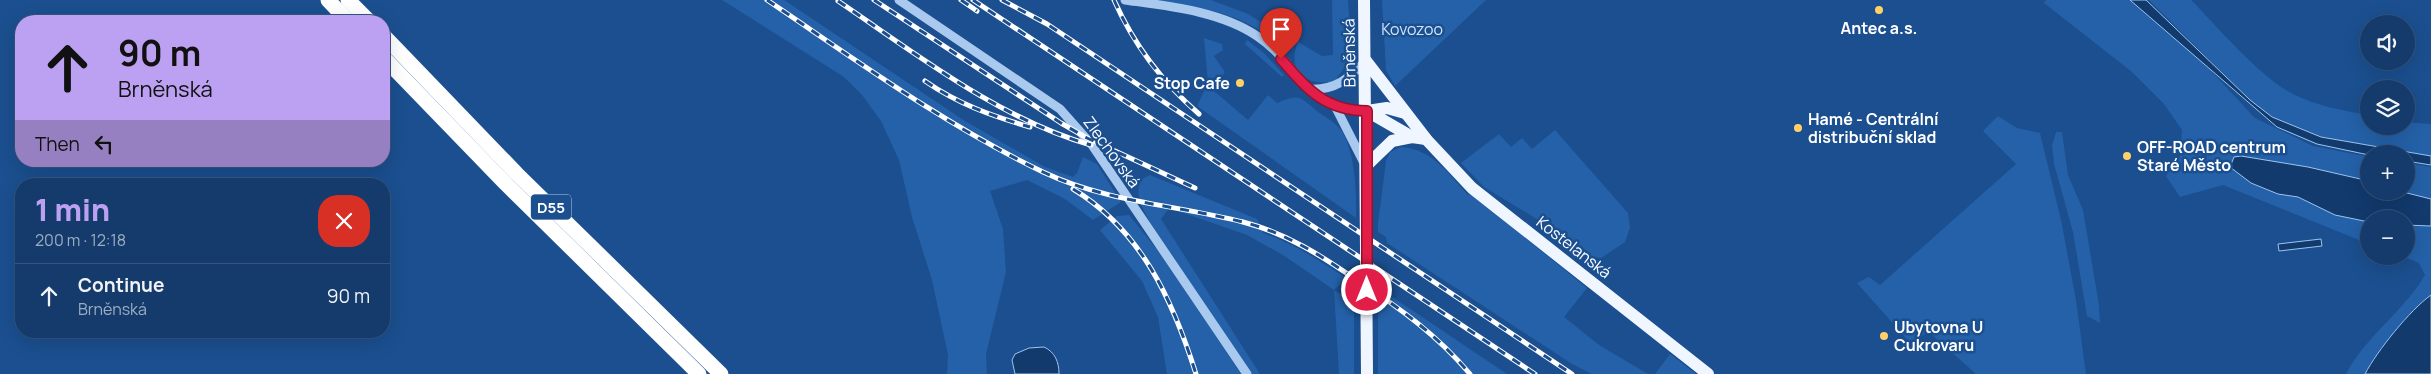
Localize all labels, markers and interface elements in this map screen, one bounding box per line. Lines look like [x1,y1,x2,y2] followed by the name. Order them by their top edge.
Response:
[1873,4,1885,16] marker: Antec a.s.
[1260,8,1302,59] pin
[1267,15,1295,43] icon: arrive
[2360,15,2415,265] map controls
[2360,15,2415,70] button: sound
[1841,17,1917,39] place label: Antec a.s.
[1337,18,1361,88] street label: Brněnská
[1381,18,1443,40] park label: Kovozoo
[118,29,201,77] text: 90 m
[35,35,100,100] icon: ahead
[1154,72,1230,94] place label: Stop Cafe
[118,74,213,104] text: Brněnská
[1234,77,1246,89] marker: Stop Cafe
[2360,80,2415,135] button: layers
[1808,108,1939,148] place label: Hamé - Centrální distribuční sklad
[1079,112,1145,192] street label: Zlechovská
[1792,122,1804,134] marker: Hamé - Centrální distribuční sklad
[90,130,118,158] icon: left
[35,131,80,157] text: Then
[2137,136,2286,176] place label: OFF-ROAD centrum Staré Město
[2360,145,2415,200] button: +
[2121,150,2133,162] marker: OFF-ROAD centrum Staré Město
[35,189,110,230] text: 1 min
[531,194,571,220] road number: D55
[318,195,370,247] button: close
[2360,210,2415,265] button: −
[1532,211,1616,283] street label: Kostelanská
[35,229,126,251] text: 200 m · 12:18
[1340,263,1392,315] position arrow
[78,272,164,298] text: Continue
[35,282,63,310] icon: ahead
[327,283,370,309] text: 90 m
[78,298,147,320] text: Brněnská
[1894,316,1983,356] place label: Ubytovna U Cukrovaru
[1878,330,1890,342] marker: Ubytovna U Cukrovaru

